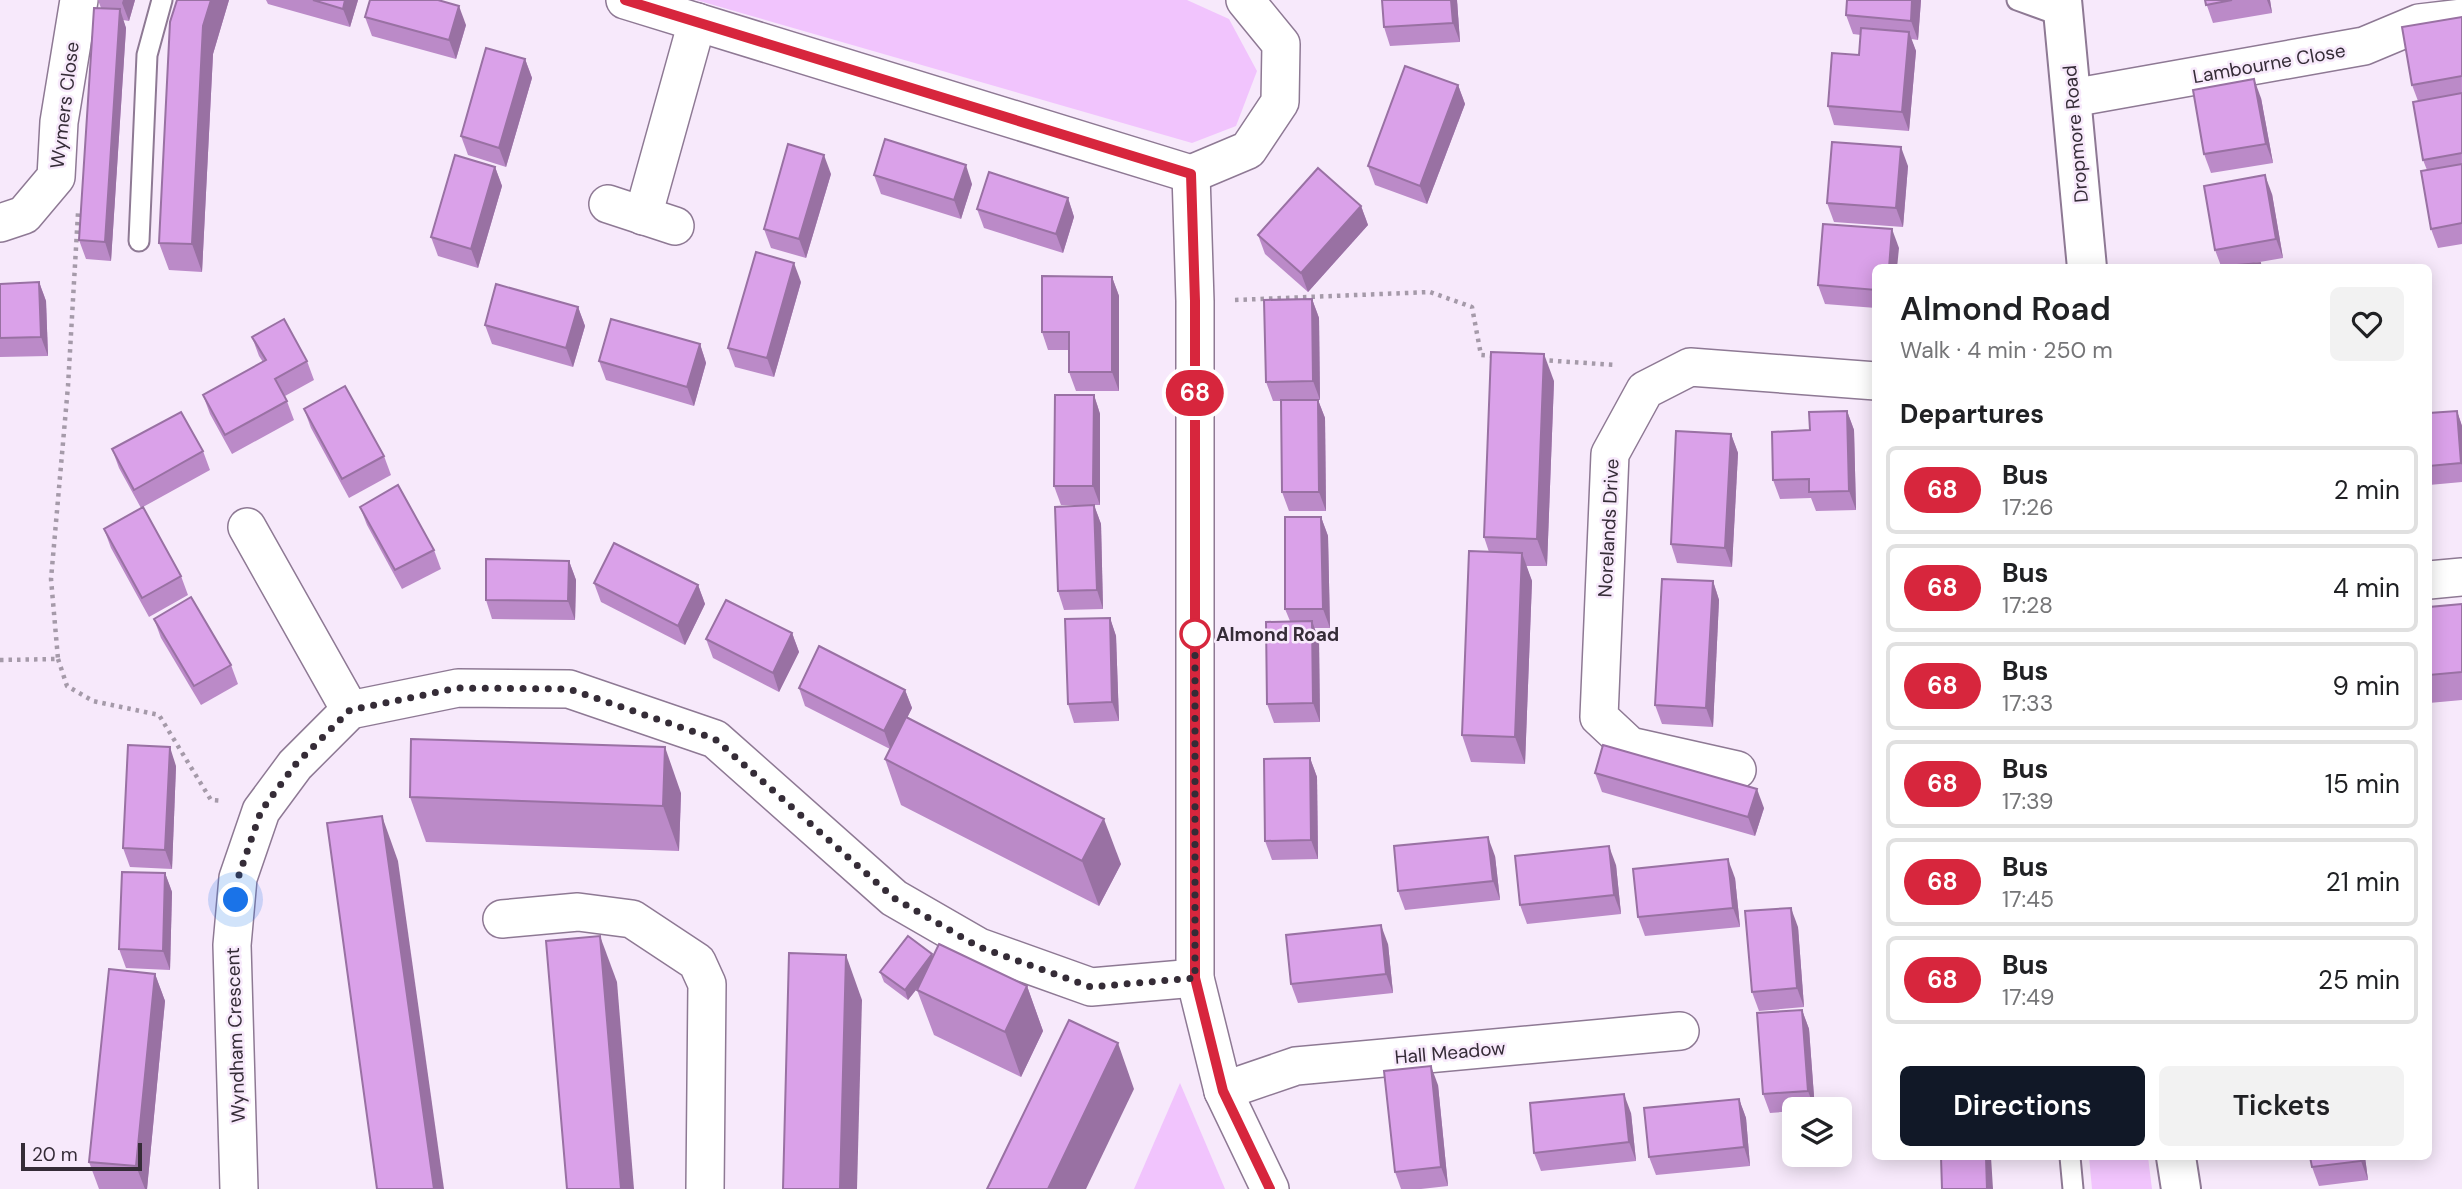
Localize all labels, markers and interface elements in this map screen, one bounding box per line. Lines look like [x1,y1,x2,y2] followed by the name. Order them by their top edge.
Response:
[2191,38,2347,89] street label: Lambourne Close
[44,40,85,170] street label: Wymers Close
[2057,64,2094,204] street label: Dropmore Road
[1900,287,2111,330] text: Almond Road
[2330,287,2404,361] button: heart
[1900,335,2113,365] text: Walk · 4 min · 250 m
[1164,370,1226,416] line badge: 68
[1180,377,1210,408] text: 68
[1900,397,2044,431] text: Departures
[1592,458,1625,598] street label: Norelands Drive
[2002,458,2048,492] text: Bus
[2334,473,2400,507] text: 2 min
[1927,474,1958,505] text: 68
[2002,492,2054,522] text: 17:26
[2002,556,2048,590] text: Bus
[2333,571,2400,605] text: 4 min
[1927,572,1958,603] text: 68
[2002,590,2053,620] text: 17:28
[1180,619,1210,649] marker: Almond Road
[1216,622,1339,647] place label: Almond Road
[2002,654,2048,688] text: Bus
[2332,669,2400,703] text: 9 min
[1927,670,1958,701] text: 68
[2002,688,2053,718] text: 17:33
[2002,752,2048,786] text: Bus
[2325,767,2400,801] text: 15 min
[1927,768,1958,799] text: 68
[2002,786,2053,816] text: 17:39
[2002,850,2048,884] text: Bus
[2326,865,2400,899] text: 21 min
[1927,866,1958,897] text: 68
[218,882,253,917] your location
[2002,884,2054,914] text: 17:45
[220,947,251,1123] street label: Wyndham Crescent
[2002,948,2048,982] text: Bus
[2318,963,2400,997] text: 25 min
[1927,964,1958,995] text: 68
[2002,982,2055,1012] text: 17:49
[1394,1035,1507,1070] street label: Hall Meadow
[1900,1066,2145,1146] button: Directions
[2159,1066,2404,1146] button: Tickets
[1782,1097,1852,1167] map controls
[1782,1097,1852,1167] button: layers
[21,1140,142,1172] scale bar
[32,1142,78,1167] text: 20 m

